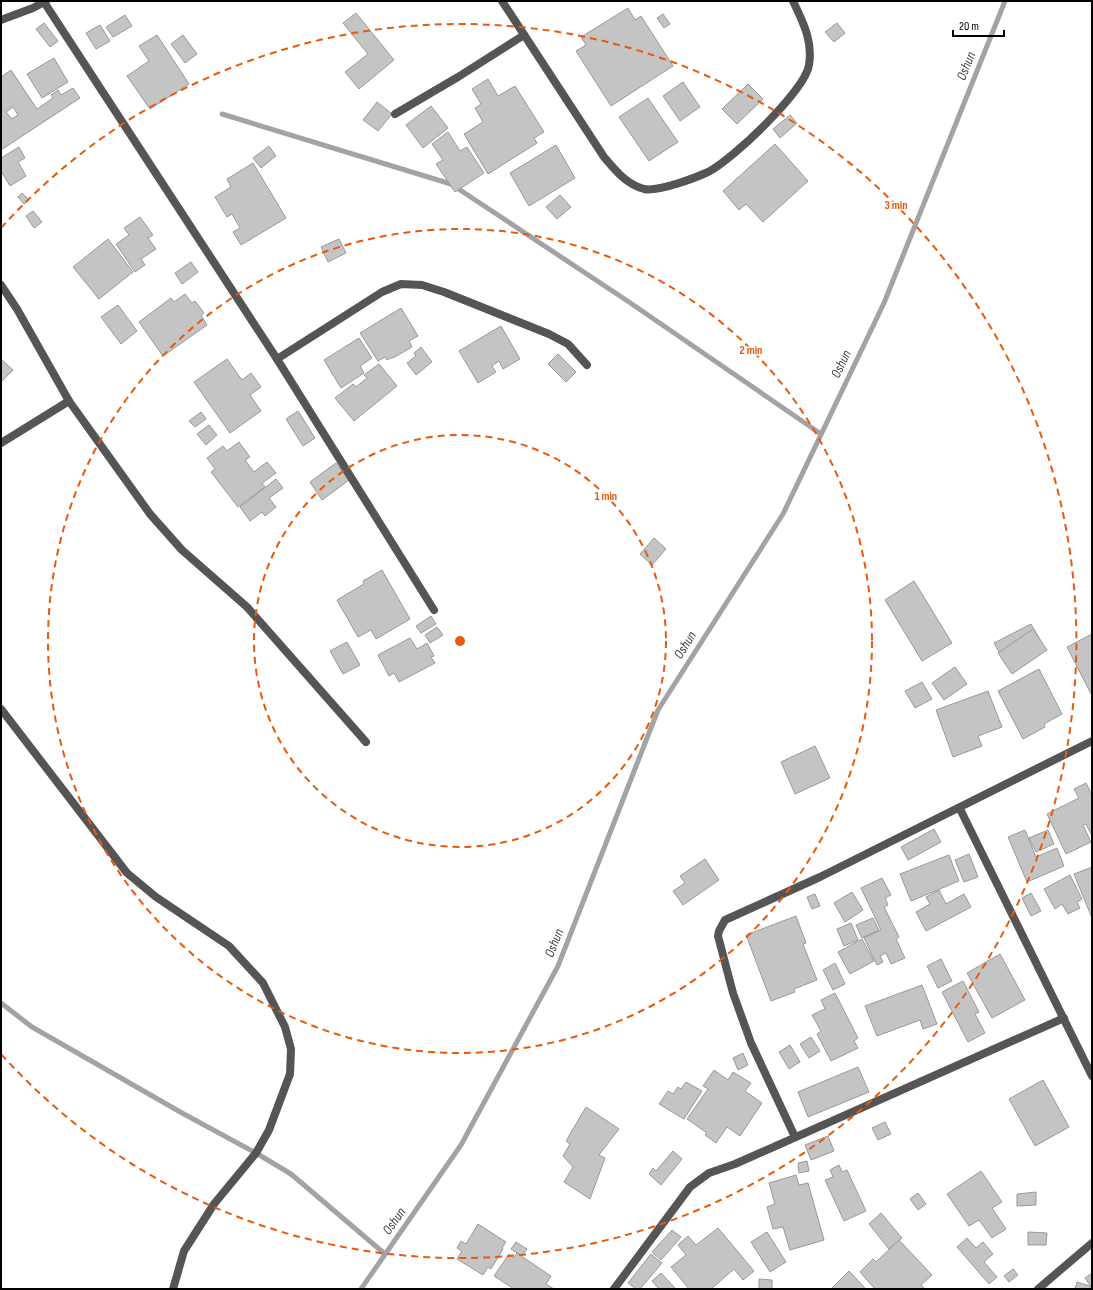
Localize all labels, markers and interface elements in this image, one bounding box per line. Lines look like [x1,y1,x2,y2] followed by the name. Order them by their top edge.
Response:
[953,12,1004,38] scale bar
[959,19,979,34] text: 20 m
[953,49,979,83] water label: Oshun
[885,198,907,213] text: 3 min
[740,343,762,358] text: 2 min
[827,347,855,381] water label: Oshun
[595,489,617,504] text: 1 min
[670,628,700,662] water label: Oshun
[453,634,467,648] centre of rings
[541,926,567,960] water label: Oshun
[379,1204,409,1238] water label: Oshun

